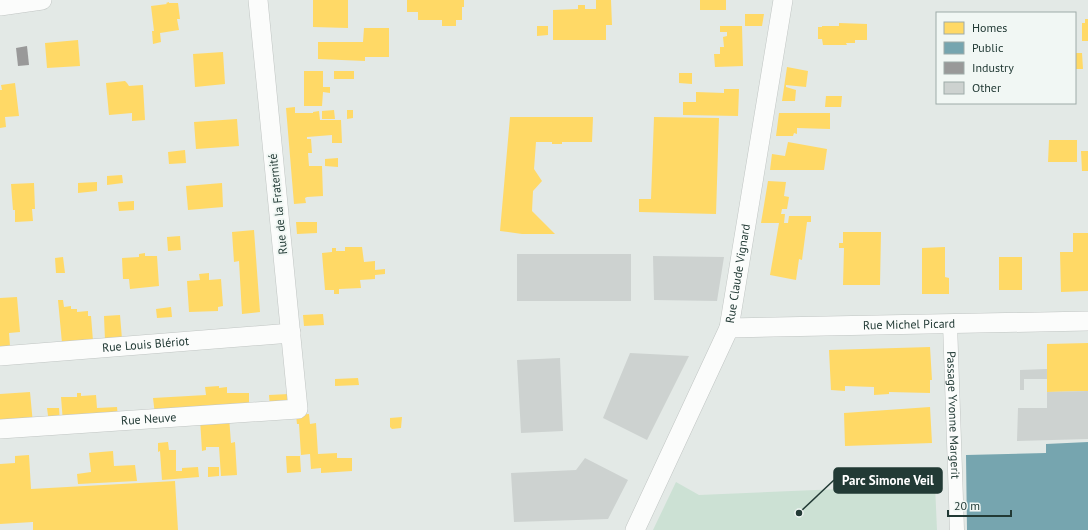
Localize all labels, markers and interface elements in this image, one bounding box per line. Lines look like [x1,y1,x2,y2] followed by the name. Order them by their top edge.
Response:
[936,12,1076,104] legend
[972,20,1007,35] text: Homes
[972,40,1004,55] text: Public
[972,60,1014,75] text: Industry
[972,80,1001,95] text: Other
[265,153,290,255] street label: Rue de la Fraternité
[722,223,753,324] street label: Rue Claude Vignard
[863,316,955,332] street label: Rue Michel Picard
[101,333,190,355] street label: Rue Louis Blériot
[944,351,963,479] street label: Passage Yvonne Margerit
[121,409,177,428] street label: Rue Neuve
[834,468,942,493] callout: Parc Simone Veil
[842,472,934,489] text: Parc Simone Veil
[948,492,1011,518] scale bar
[954,498,980,513] text: 20 m

